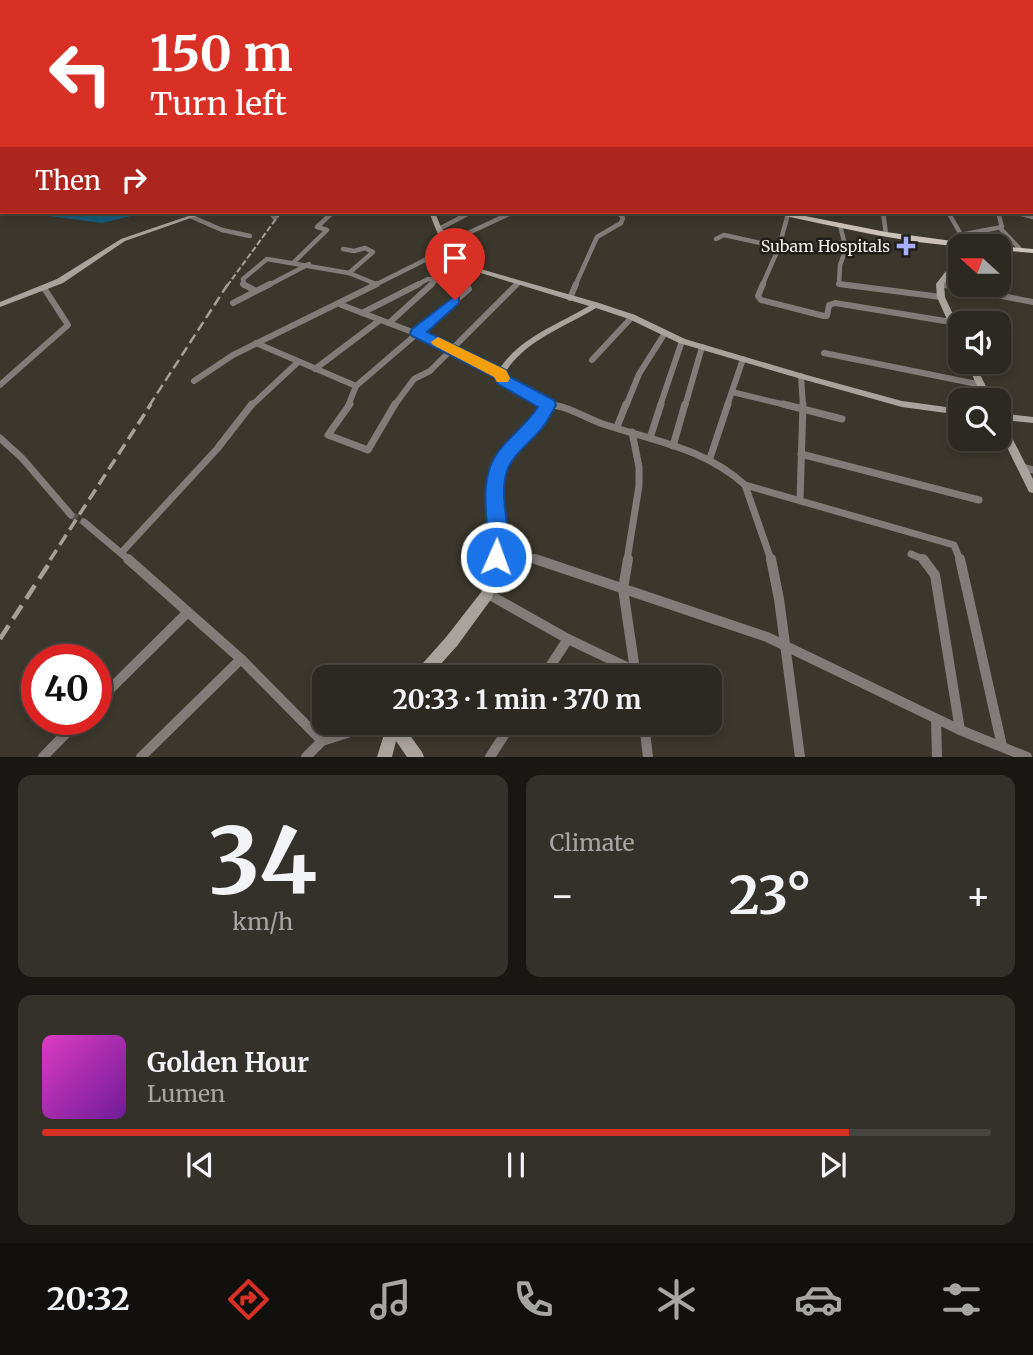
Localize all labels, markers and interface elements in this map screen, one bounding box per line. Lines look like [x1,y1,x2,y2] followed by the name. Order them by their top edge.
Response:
[150,23,293,84] text: 150 m
[35,28,126,119] icon: left
[150,84,287,124] text: Turn left
[115,161,153,199] icon: right
[35,164,101,197] text: Then
[425,228,485,300] pin
[948,234,1012,298] north arrow
[948,234,1011,451] map controls
[761,236,890,256] place label: Subam Hospitals
[896,236,916,256] marker: Subam Hospitals
[436,239,474,277] icon: arrive
[948,311,1011,374] button: sound
[948,388,1011,451] button: search
[459,520,533,594] position arrow
[21,644,112,735] speed limit sign: 40
[393,683,641,716] text: 20:33 · 1 min · 370 m
[208,804,317,919] text: 34
[550,828,635,857] text: Climate
[729,863,811,928] text: 23°
[550,872,575,919] text: −
[966,872,991,919] text: +
[232,907,293,936] text: km/h
[147,1046,309,1079] text: Golden Hour
[147,1079,225,1108] text: Lumen
[181,1146,219,1184] icon: previous
[497,1146,535,1184] icon: pause
[814,1146,852,1184] icon: next
[224,1275,273,1324] icon: directions
[366,1275,415,1324] icon: music
[509,1275,558,1324] icon: phone
[652,1275,701,1324] icon: climate
[794,1275,843,1324] icon: car
[937,1275,986,1324] icon: filters
[47,1279,130,1319] text: 20:32

